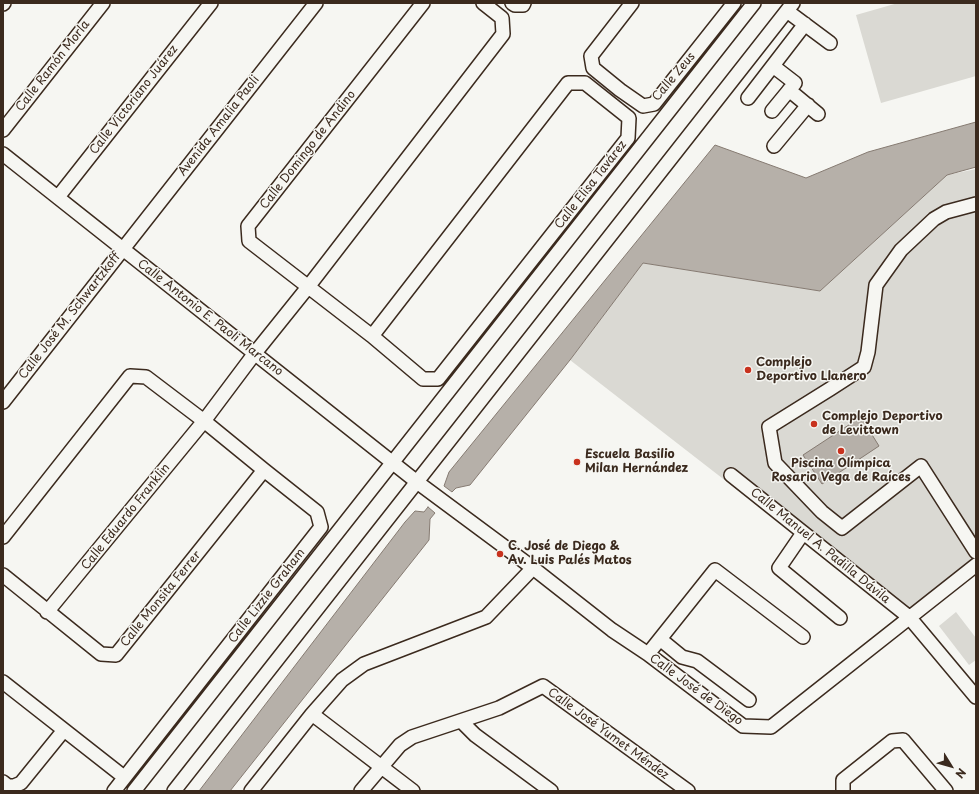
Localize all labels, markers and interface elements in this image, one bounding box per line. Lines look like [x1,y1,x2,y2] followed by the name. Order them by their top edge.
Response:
[13,18,93,114] street label: Calle Ramón Morla
[87,42,181,158] street label: Calle Victoriano Juárez
[650,50,698,104] street label: Calle Zeus
[175,73,263,179] street label: Avenida Amalia Paoli
[257,88,359,212] street label: Calle Domingo de Andino
[552,138,630,232] street label: Calle Elisa Tavárez
[16,250,124,382] street label: Calle José M. Schwartzkoff
[134,257,286,379] street label: Calle Antonio E. Paoli Marcano
[756,356,866,384] place label: Complejo Deportivo Llanero
[743,365,753,375] marker: Complejo Deportivo Llanero
[822,410,943,438] place label: Complejo Deportivo de Levittown
[809,419,819,429] marker: Complejo Deportivo de Levittown
[836,446,846,456] marker: Piscina Olímpica Rosario Vega de Raíces
[585,448,688,476] place label: Escuela Basilio Milan Hernández
[572,457,582,467] marker: Escuela Basilio Milan Hernández
[771,457,911,485] place label: Piscina Olímpica Rosario Vega de Raíces
[79,461,173,573] street label: Calle Eduardo Franklin
[747,485,893,607] street label: Calle Manuel A. Padilla Dávila
[508,540,632,568] place label: C. José de Diego & Av. Luis Palés Matos
[226,546,308,646] street label: Calle Lizzie Graham
[118,548,204,650] street label: Calle Monsita Ferrer
[495,549,505,559] marker: C. José de Diego & Av. Luis Palés Matos
[647,651,745,729] street label: Calle José de Diego
[545,685,671,783] street label: Calle José Yumet Méndez
[931,746,971,786] north arrow
[952,765,970,782] text: N

